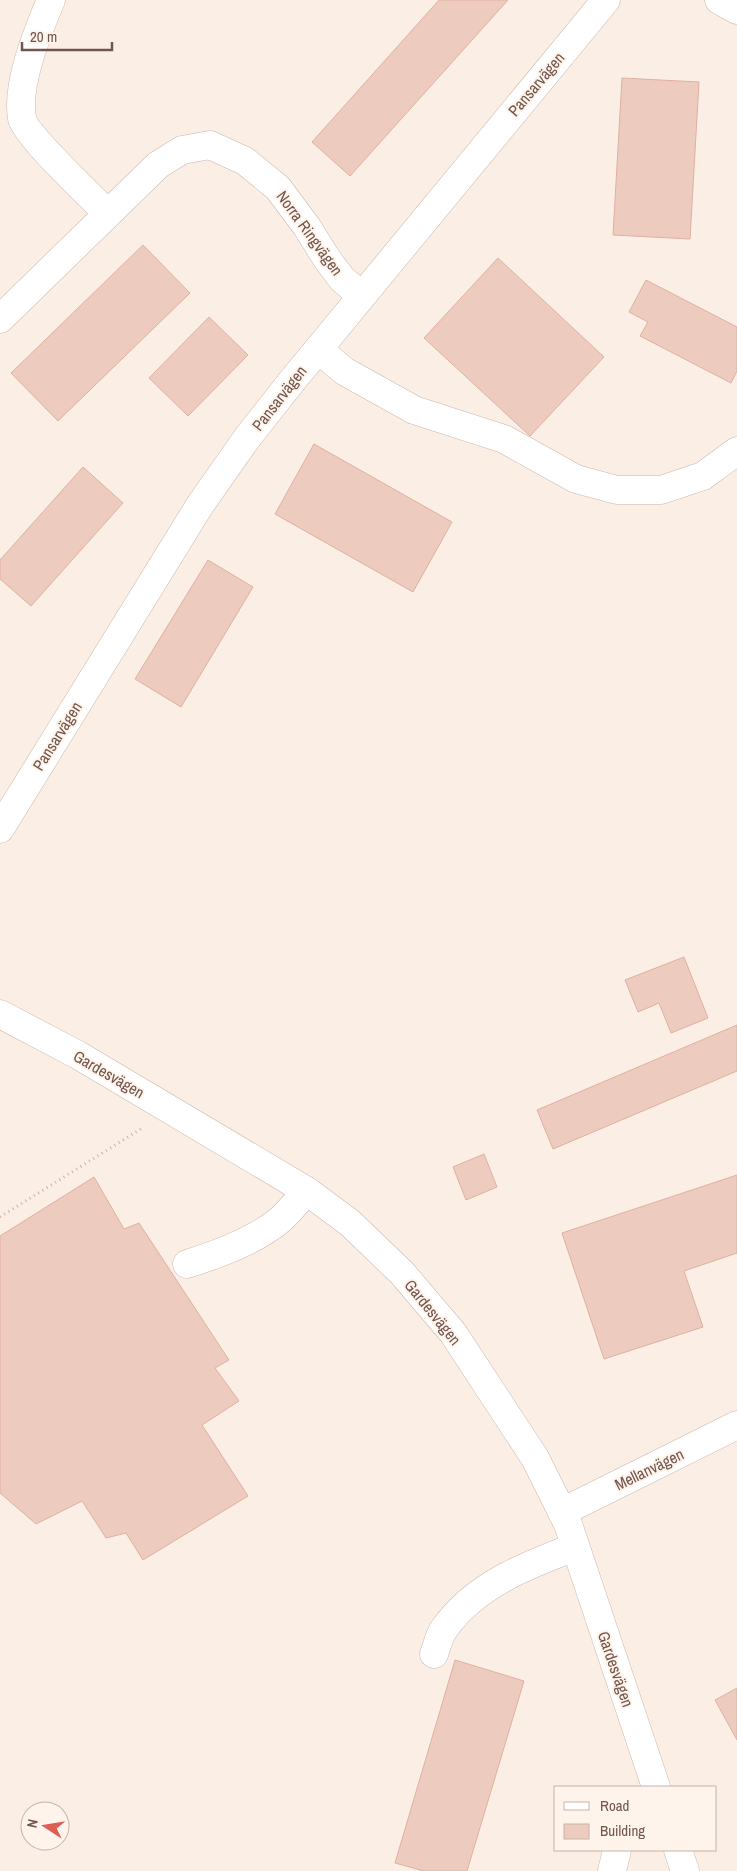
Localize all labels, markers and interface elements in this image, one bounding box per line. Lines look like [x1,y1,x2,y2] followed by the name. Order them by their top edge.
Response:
[22,20,112,52] scale bar
[30,26,57,47] text: 20 m
[503,47,569,121] street label: Pansarvägen
[272,186,348,280] street label: Norra Ringvägen
[247,361,311,435] street label: Pansarvägen
[27,697,87,775] street label: Pansarvägen
[69,1045,149,1103] street label: Gardesvägen
[400,1274,466,1350] street label: Gardesvägen
[611,1443,687,1495] street label: Mellanvägen
[593,1628,639,1710] street label: Gardesvägen
[554,1786,717,1851] legend
[600,1795,629,1816] text: Road
[20,1801,70,1851] north arrow
[23,1817,42,1829] text: N
[600,1820,645,1841] text: Building

